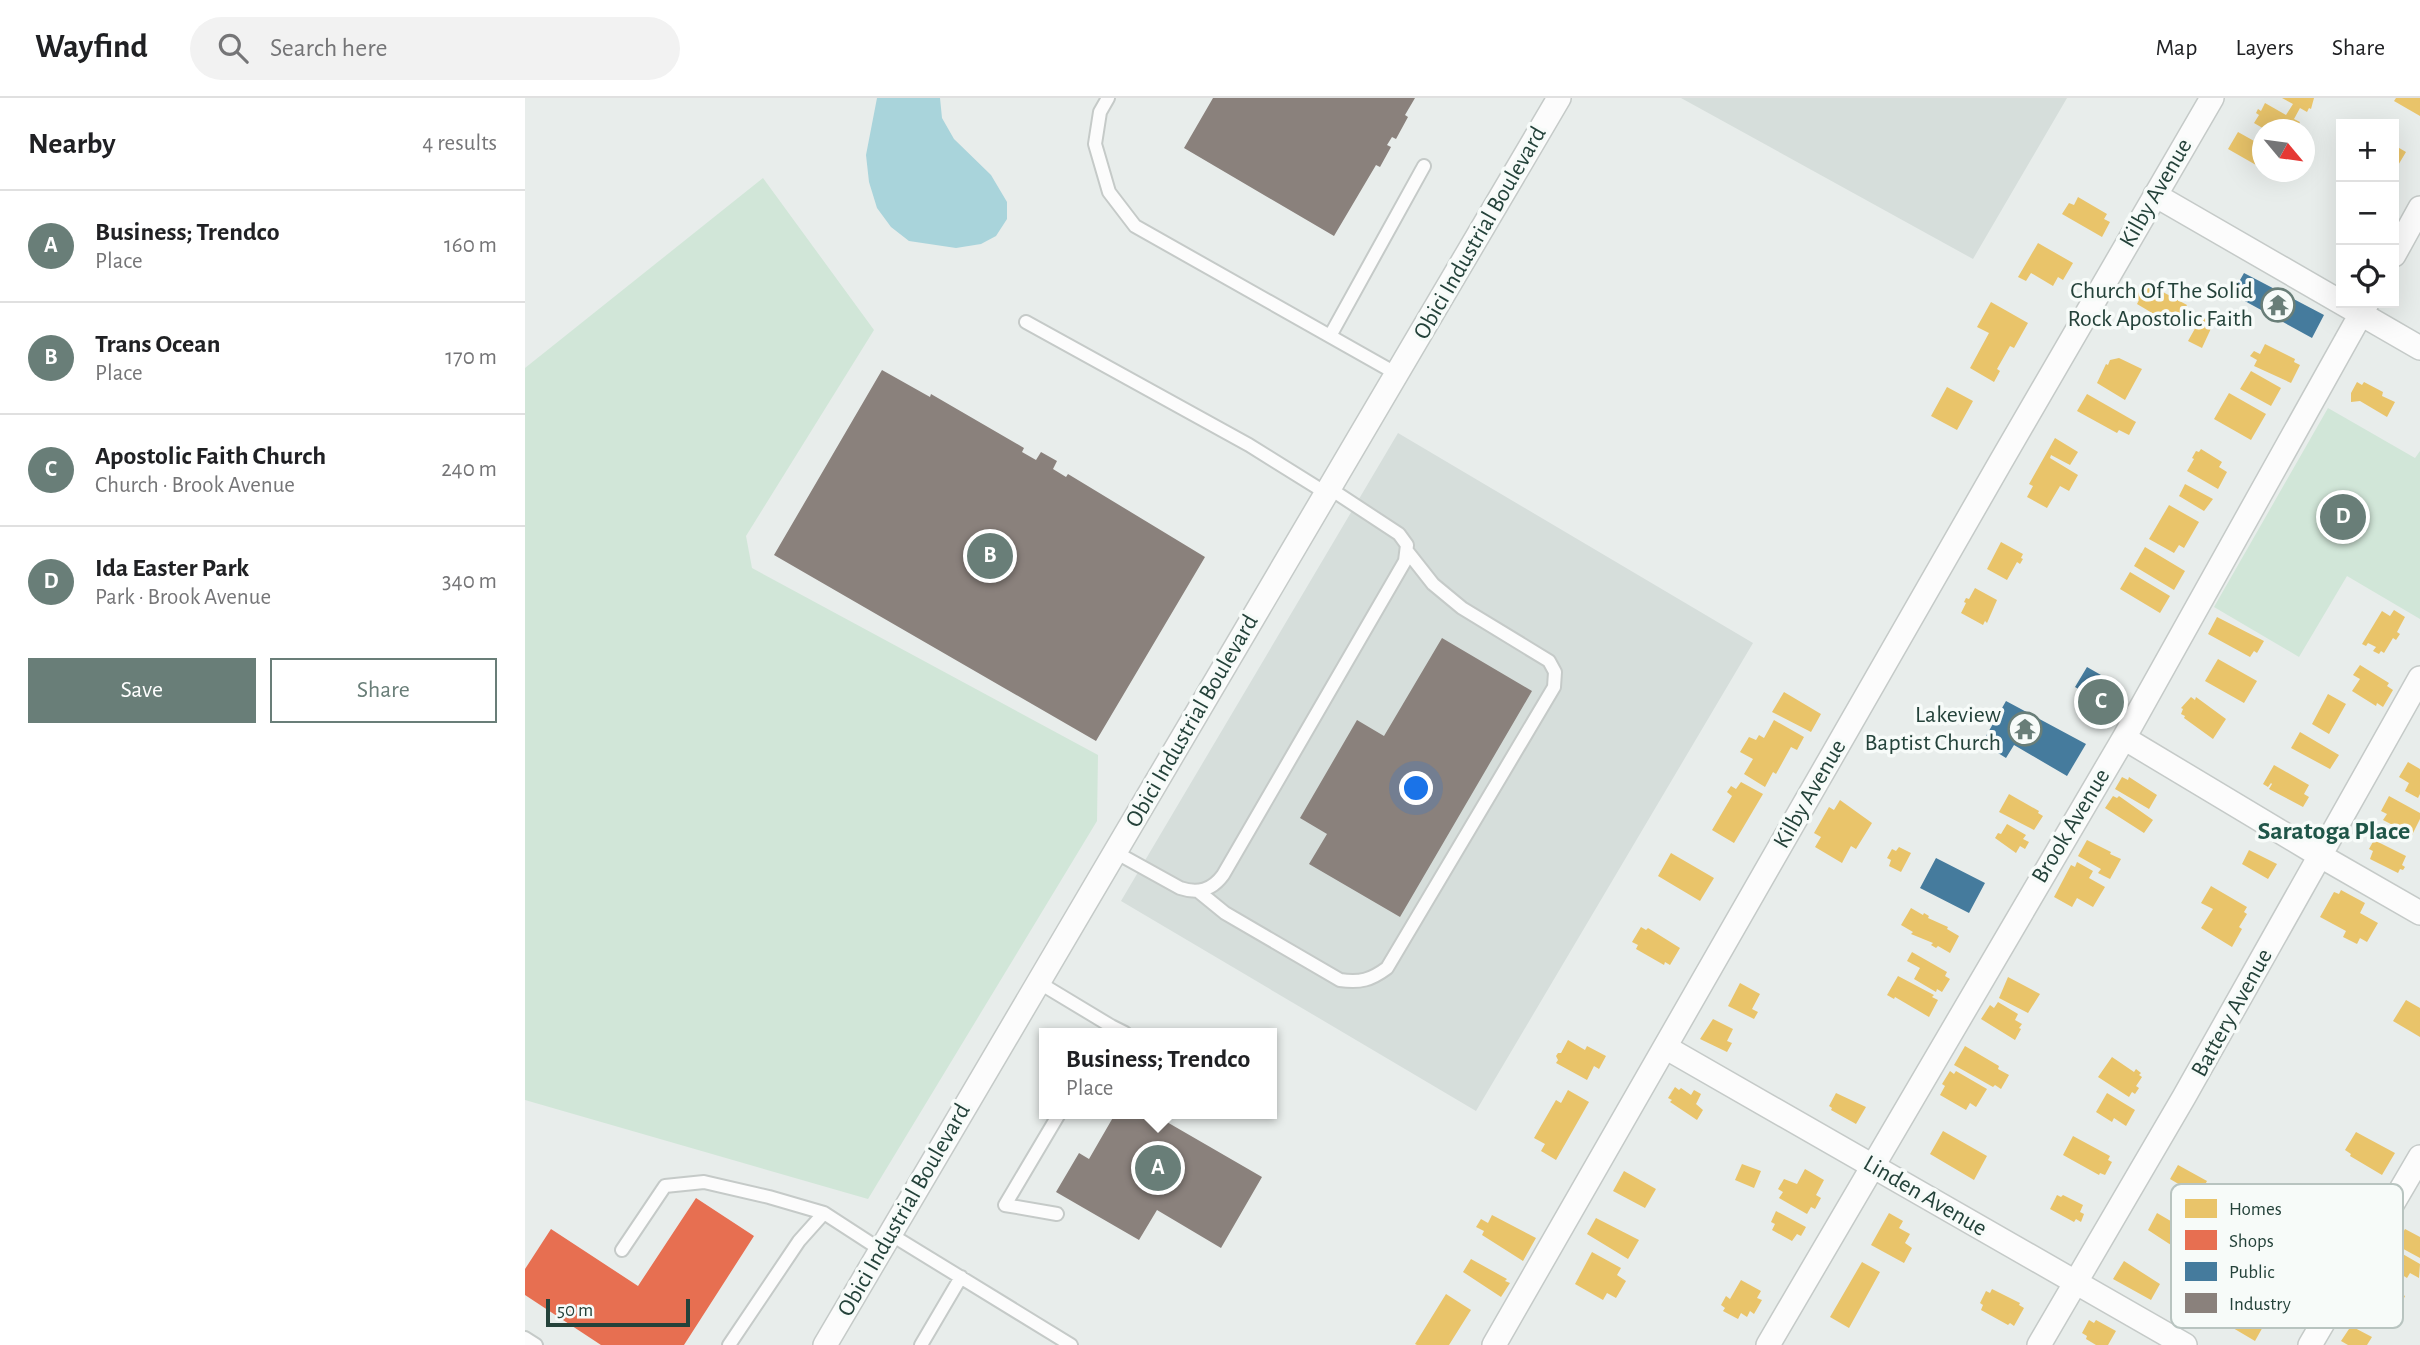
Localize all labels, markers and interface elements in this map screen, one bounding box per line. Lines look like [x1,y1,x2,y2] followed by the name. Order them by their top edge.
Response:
[190,17,680,80] search box
[214,29,252,67] icon: search
[35,31,148,64] text: Wayfind
[270,35,387,61] text: Search here
[2155,36,2197,60] text: Map
[2235,36,2294,60] text: Layers
[2332,36,2385,60] text: Share
[2252,119,2315,182] north arrow
[2336,119,2399,308] map controls
[2336,119,2399,182] button: +
[1409,123,1551,343] street label: Obici Industrial Boulevard
[28,129,116,159] text: Nearby
[422,132,497,155] text: 4 results
[2115,135,2197,251] street label: Kilby Avenue
[2336,182,2399,245] button: −
[95,219,279,245] text: Business; Trendco
[44,234,58,257] text: A
[444,234,497,257] text: 160 m
[2336,245,2399,308] button: locate
[95,250,143,273] text: Place
[2068,279,2253,331] place label: Church Of The Solid Rock Apostolic Faith
[2259,286,2297,324] temple icon: Church Of The Solid Rock Apostolic Faith
[95,331,220,357] text: Trans Ocean
[44,346,58,369] text: B
[445,346,497,369] text: 170 m
[95,362,143,385] text: Place
[95,443,326,469] text: Apostolic Faith Church
[45,458,57,481] text: C
[441,458,497,481] text: 240 m
[95,474,295,497] text: Church · Brook Avenue
[2320,491,2366,543] pin: D
[967,530,1013,582] pin: B
[95,555,249,581] text: Ida Easter Park
[43,570,59,593] text: D
[442,570,497,593] text: 340 m
[95,586,271,609] text: Park · Brook Avenue
[1121,611,1263,831] street label: Obici Industrial Boulevard
[28,658,256,723] button: Save
[270,658,497,723] button: Share
[2078,676,2124,728] pin: C
[1864,703,2001,755] place label: Lakeview Baptist Church
[2006,710,2044,748] temple icon: Lakeview Baptist Church
[1769,736,1851,852] street label: Kilby Avenue
[2028,765,2114,887] street label: Brook Avenue
[1399,771,1433,805] your location
[2258,818,2410,844] district label: Saratoga Place
[2187,945,2277,1081] street label: Battery Avenue
[1039,1028,1277,1119] popup
[1066,1046,1250,1072] text: Business; Trendco
[1066,1077,1113,1100] text: Place
[833,1100,975,1320] street label: Obici Industrial Boulevard
[1135,1142,1181,1194] pin: A
[1859,1151,1991,1241] street label: Linden Avenue
[2171,1184,2403,1328] legend
[2229,1200,2282,1219] text: Homes
[2229,1232,2274,1251] text: Shops
[2229,1263,2275,1282] text: Public
[2229,1295,2291,1314] text: Industry
[546,1296,689,1328] scale bar
[557,1301,593,1320] text: 50 m

